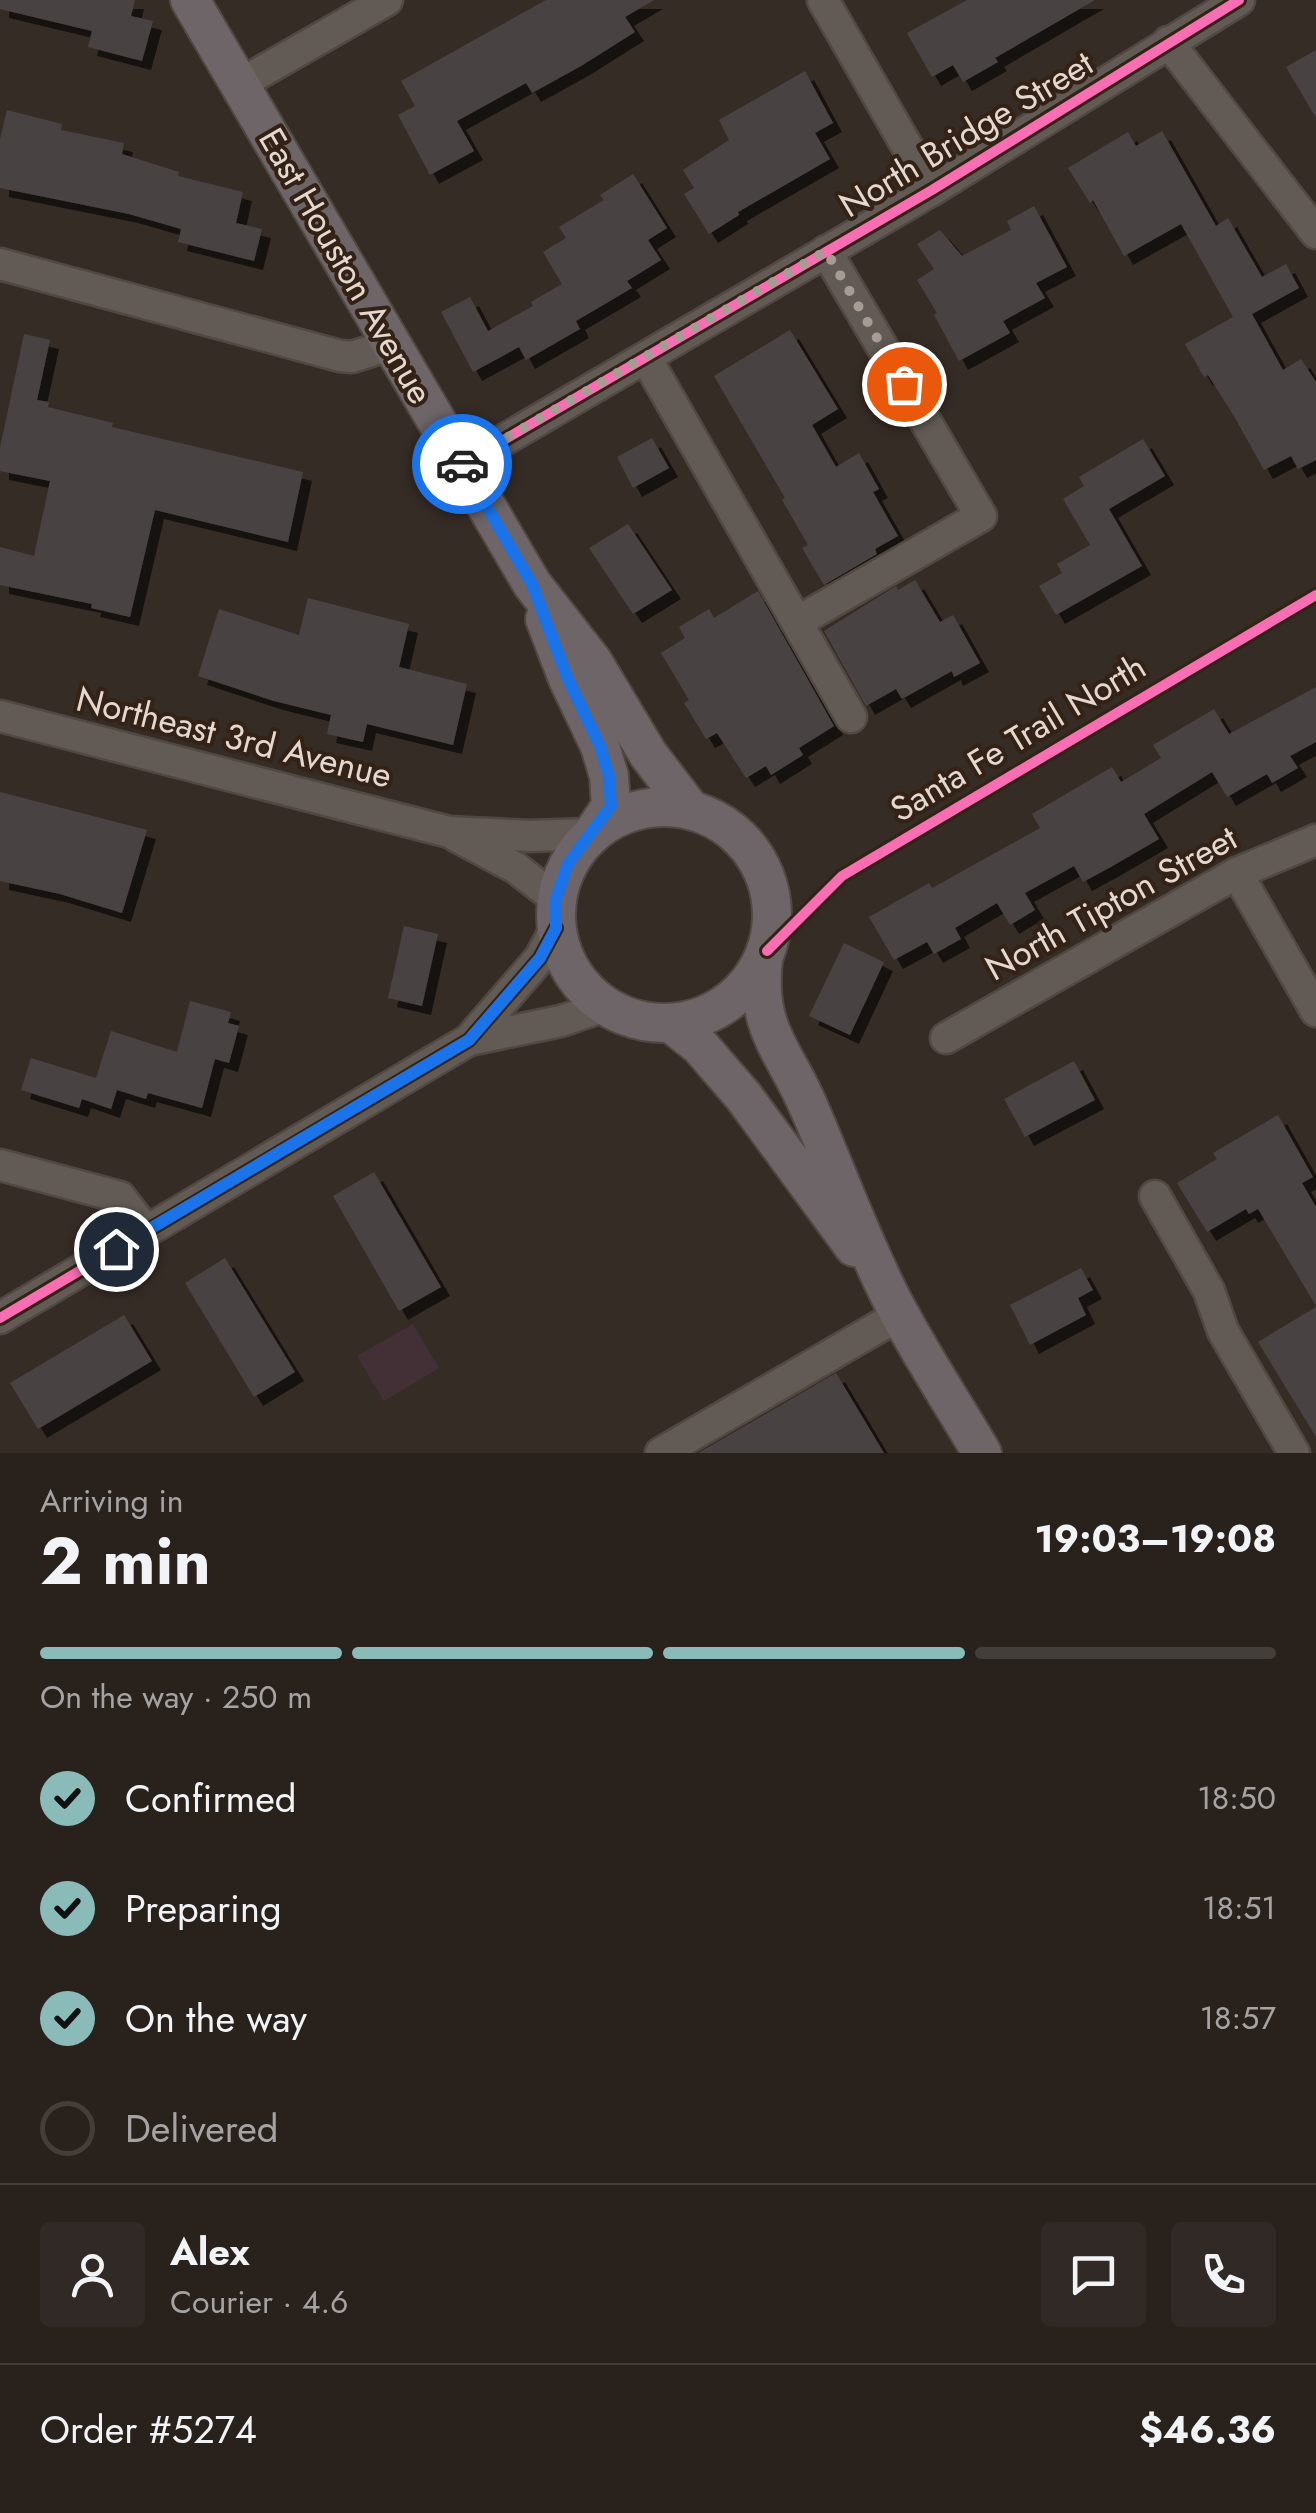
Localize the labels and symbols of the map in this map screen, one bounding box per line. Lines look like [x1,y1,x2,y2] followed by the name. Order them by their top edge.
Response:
[830,38,1103,230] street label: North Bridge Street
[247,119,445,413] street label: East Houston Avenue
[862,342,947,427] pin
[412,414,512,514] courier
[881,642,1155,834] street label: Santa Fe Trail North
[71,674,397,800] street label: Northeast 3rd Avenue
[976,813,1246,993] street label: North Tipton Street
[74,1207,159,1292] pin

